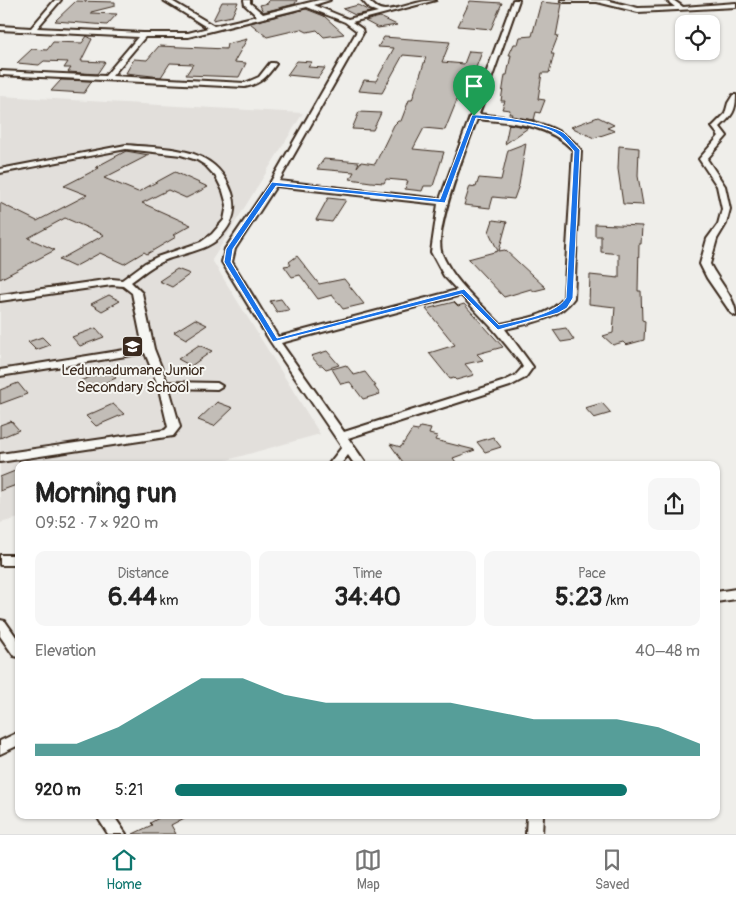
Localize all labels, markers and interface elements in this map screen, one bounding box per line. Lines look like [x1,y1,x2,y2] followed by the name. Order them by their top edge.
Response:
[675,15,720,60] map controls
[675,15,720,60] button: locate
[453,65,495,116] pin
[460,72,488,100] icon: arrive
[121,335,145,359] school or university icon: Ledumadumane Junior Secondary School
[61,361,205,397] place label: Ledumadumane Junior Secondary School
[35,476,177,511] text: Morning run
[648,478,700,530] button: share
[35,513,158,533] text: 09:52 · 7 × 920 m
[118,565,169,582] text: Distance
[353,565,382,582] text: Time
[578,565,606,582] text: Pace
[108,582,157,613] text: 6.44
[334,582,401,613] text: 34:40
[555,582,602,613] text: 5:23
[157,592,178,609] text: km
[602,592,629,609] text: /km
[35,641,96,661] text: Elevation
[635,641,700,661] text: 40–48 m
[35,780,81,800] text: 920 m
[115,780,143,800] text: 5:21
[106,846,142,893] tab: Home
[354,846,382,893] tab: Map
[595,846,630,893] tab: Saved

